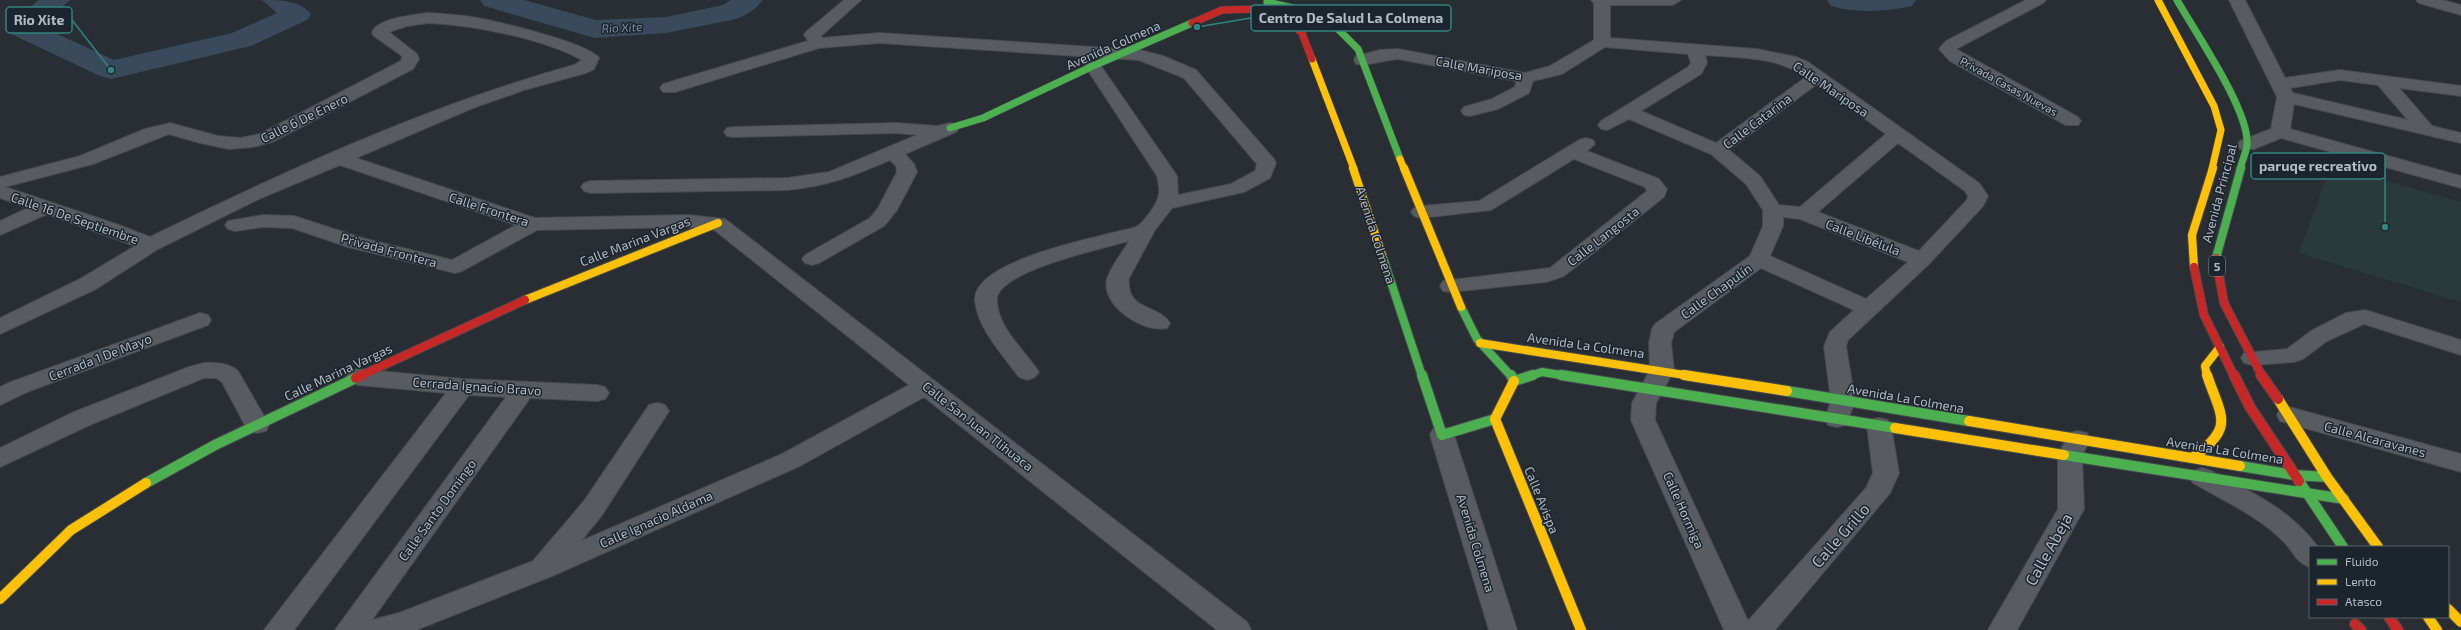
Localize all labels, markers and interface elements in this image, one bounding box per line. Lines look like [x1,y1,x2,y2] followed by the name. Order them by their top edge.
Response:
[1251,5,1451,31] callout: Centro De Salud La Colmena
[6,7,72,33] callout: Rio Xite
[1259,9,1443,26] text: Centro De Salud La Colmena
[14,11,64,28] text: Rio Xite
[1063,17,1163,73] street label: Avenida Colmena
[601,19,643,35] water label: Rio Xite
[1434,52,1524,84] street label: Calle Mariposa
[1958,54,2060,118] street label: Privada Casas Nuevas
[1790,58,1872,120] street label: Calle Mariposa
[258,90,350,146] street label: Calle 6 De Enero
[1719,90,1795,152] street label: Calle Catarina
[2198,142,2240,244] street label: Avenida Principal
[2251,153,2385,179] callout: paruqe recreativo
[2259,157,2377,174] text: paruqe recreativo
[1353,184,1399,286] street label: Avenida Colmena
[9,189,141,247] street label: Calle 16 De Septiembre
[447,189,531,229] street label: Calle Frontera
[1564,203,1642,269] street label: Calle Langosta
[577,213,693,269] street label: Calle Marina Vargas
[1823,215,1903,259] street label: Calle Libélula
[339,230,439,270] street label: Privada Frontera
[2209,256,2225,276] road number: 5
[1677,260,1755,322] street label: Calle Chapulín
[1526,329,1646,361] street label: Avenida La Colmena
[46,330,154,384] street label: Cerrada 1 De Mayo
[282,340,394,404] street label: Calle Marina Vargas
[412,374,542,398] street label: Cerrada Ignacio Bravo
[919,378,1037,474] street label: Calle San Juan Tlihuaca
[1846,380,1966,416] street label: Avenida La Colmena
[2322,418,2428,460] street label: Calle Alcaravanes
[2165,433,2285,467] street label: Avenida La Colmena
[395,456,479,564] street label: Calle Santo Domingo
[1521,464,1563,536] street label: Calle Avispa
[1660,469,1708,551] street label: Calle Hormiga
[597,487,715,551] street label: Calle Ignacio Aldama
[1453,492,1499,594] street label: Avenida Colmena
[1807,499,1873,571] street label: Calle Grillo
[2020,510,2076,589] street label: Calle Abeja
[2309,546,2449,618] legend
[2345,554,2379,568] text: Fluido
[2345,574,2376,588] text: Lento
[2345,594,2382,608] text: Atasco

